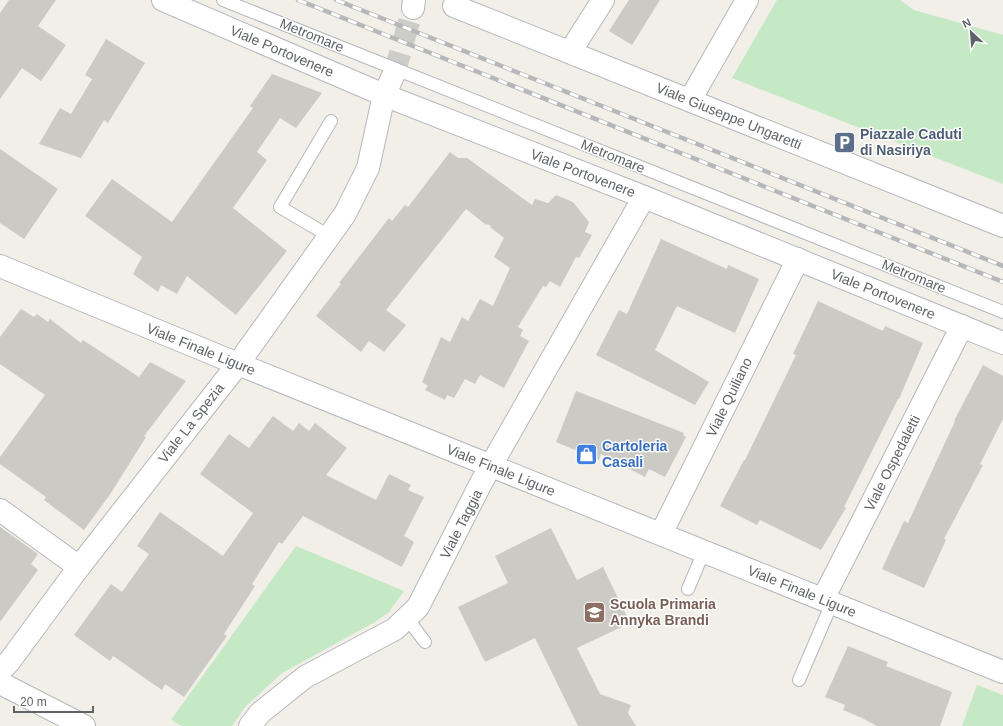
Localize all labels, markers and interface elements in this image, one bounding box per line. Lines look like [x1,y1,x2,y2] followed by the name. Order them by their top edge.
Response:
[951,12,991,52] north arrow
[278,15,347,55] street label: Metromare
[960,16,973,30] text: N
[228,22,336,80] street label: Viale Portovenere
[654,79,804,153] street label: Viale Giuseppe Ungaretti
[860,126,962,158] place label: Piazzale Caduti di Nasiriya
[832,129,858,155] parking icon: Piazzale Caduti di Nasiriya
[579,136,648,176] street label: Metromare
[528,146,638,200] street label: Viale Portovenere
[880,256,949,296] street label: Metromare
[829,266,938,322] street label: Viale Portovenere
[144,320,258,378] street label: Viale Finale Ligure
[703,355,755,439] street label: Viale Quiliano
[155,380,227,466] street label: Viale La Spezia
[861,412,923,514] street label: Viale Ospedaletti
[602,438,668,470] place label: Cartoleria Casali
[444,441,558,499] street label: Viale Finale Ligure
[574,441,600,467] shop icon: Cartoleria Casali
[437,486,485,561] street label: Viale Taggia
[745,562,859,620] street label: Viale Finale Ligure
[610,596,716,628] place label: Scuola Primaria Annyka Brandi
[582,599,608,625] school or university icon: Scuola Primaria Annyka Brandi
[14,688,93,714] scale bar
[20,695,47,709] text: 20 m

